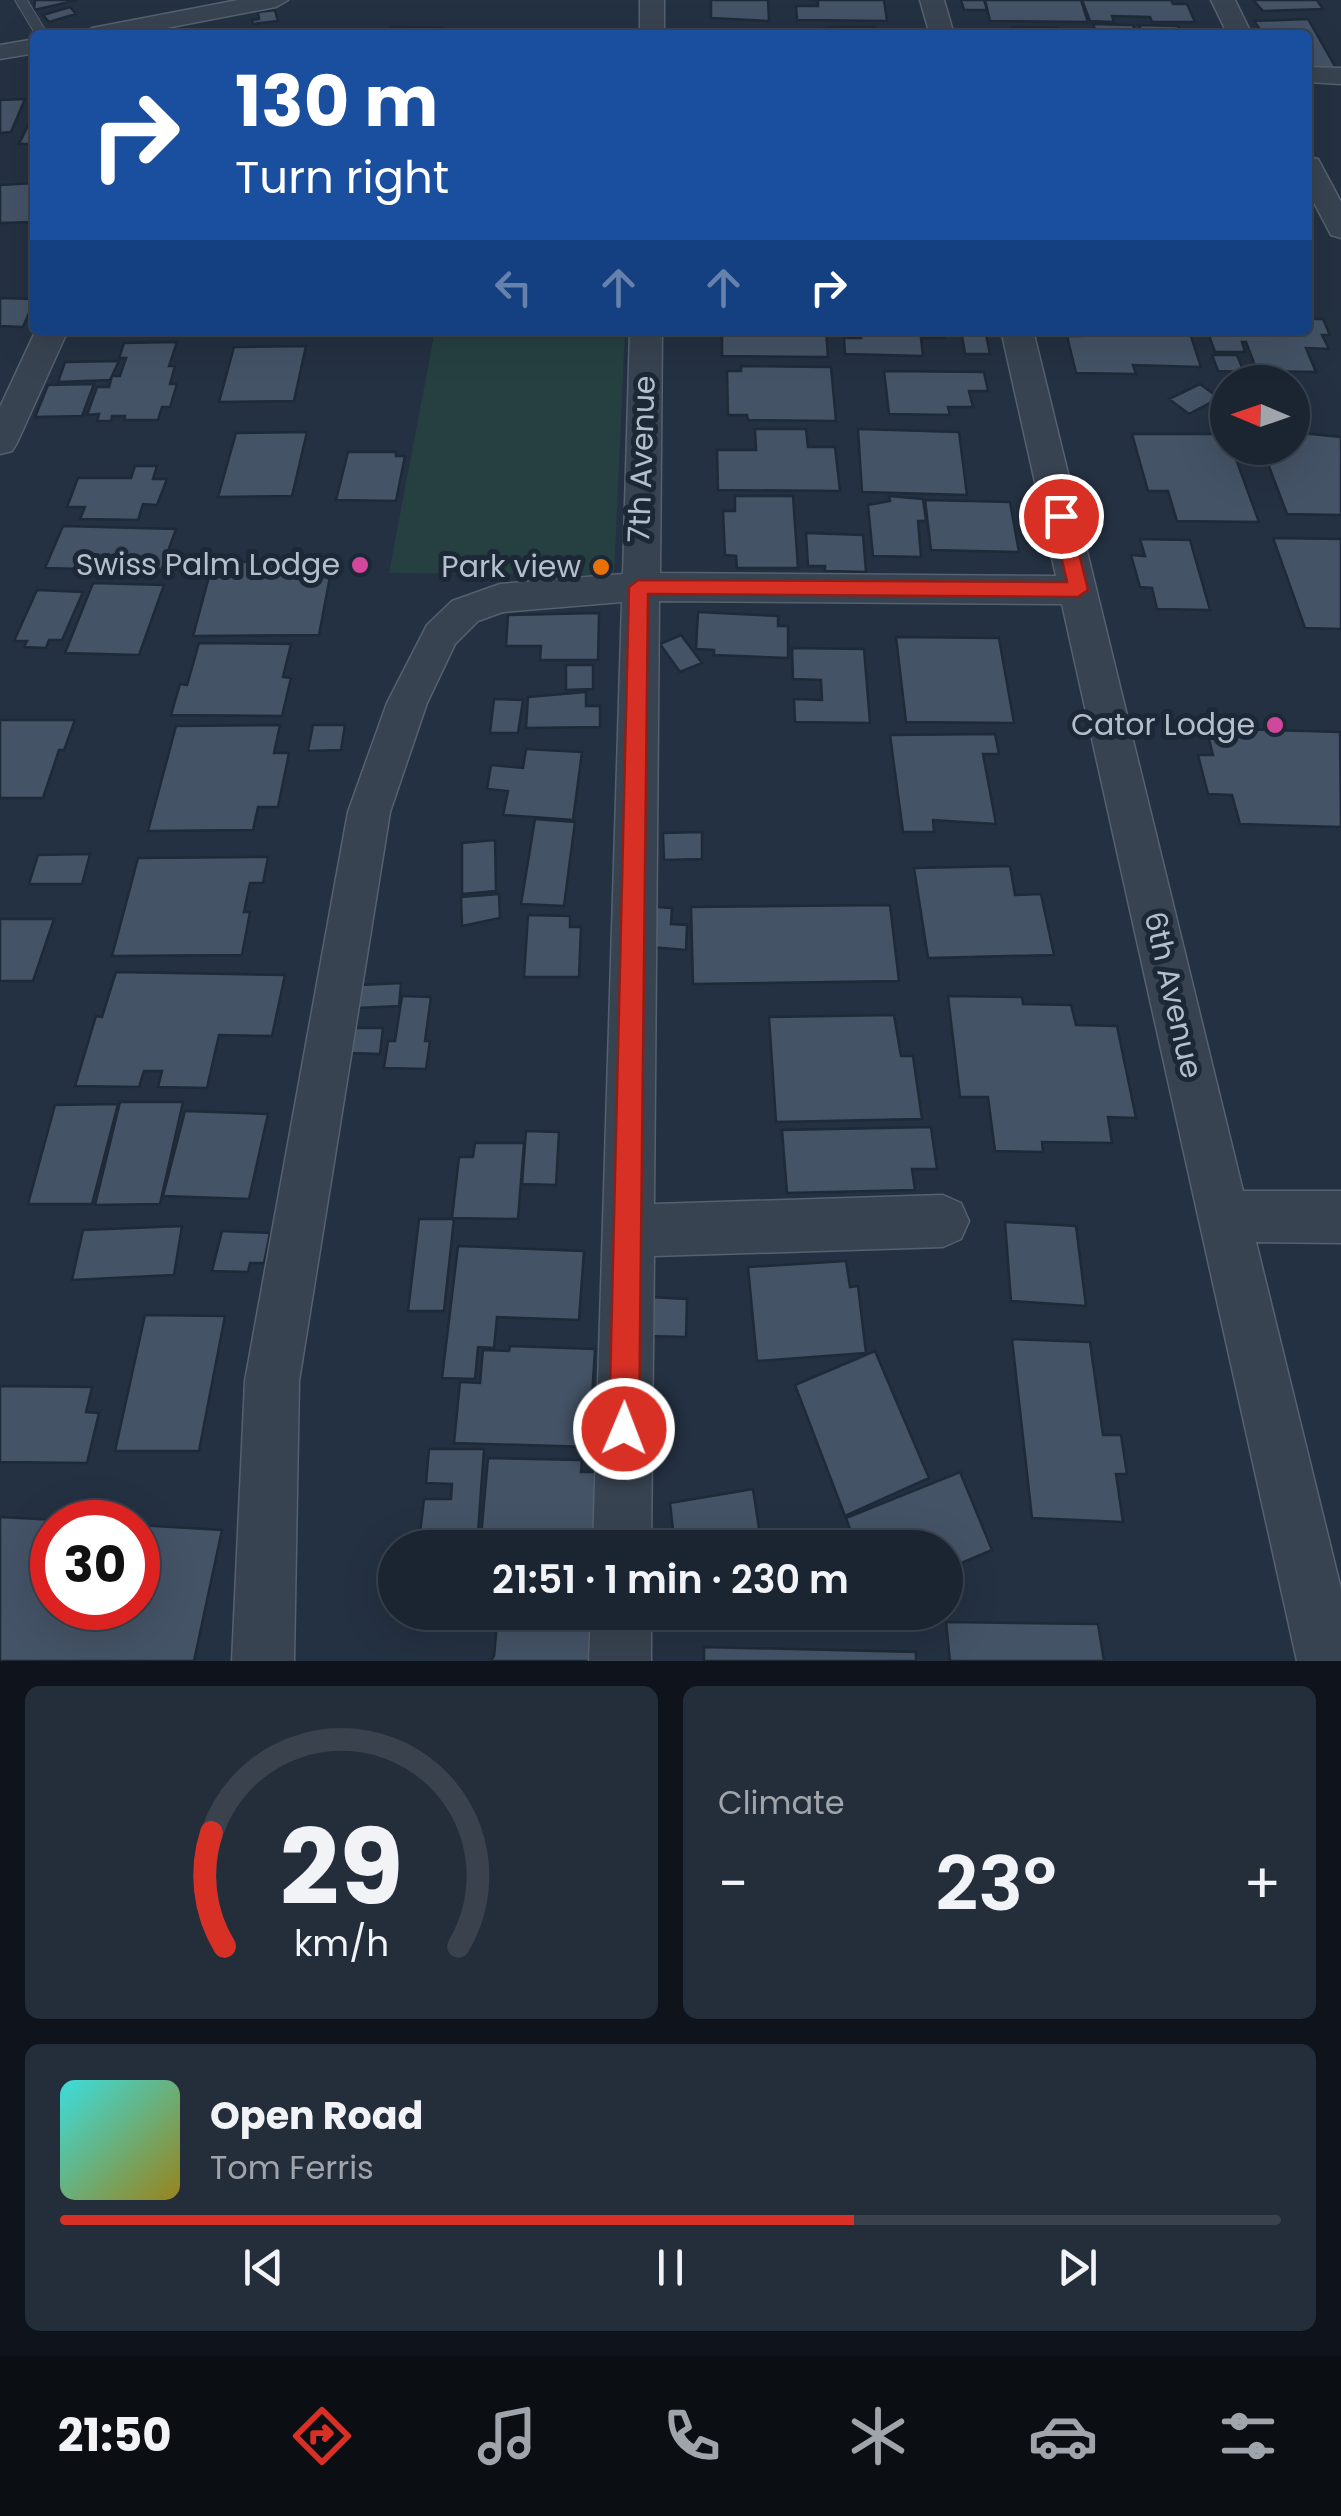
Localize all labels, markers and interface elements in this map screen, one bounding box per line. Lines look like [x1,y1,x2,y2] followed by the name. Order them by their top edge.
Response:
[235,52,438,151] text: 130 m
[70,70,200,200] icon: right
[235,146,449,209] text: Turn right
[486,260,541,315] icon: left
[591,260,646,315] icon: ahead
[696,260,751,315] icon: ahead
[801,260,856,315] icon: right
[1210,365,1310,465] north arrow
[1210,365,1310,465] map controls
[617,375,666,543] street label: 7th Avenue
[1019,474,1104,559] pin
[1034,489,1089,544] icon: arrive
[76,543,340,586] place label: Swiss Palm Lodge
[441,545,581,588] place label: Park view
[349,554,371,576] marker: Swiss Palm Lodge
[590,556,612,578] marker: Park view
[1071,703,1255,746] place label: Cator Lodge
[1264,714,1286,736] marker: Cator Lodge
[1133,907,1214,1082] street label: 6th Avenue
[572,1377,676,1481] position arrow
[30,1500,160,1630] speed limit sign: 30
[492,1553,849,1606] text: 21:51 · 1 min · 230 m
[718,1780,845,1825] text: Climate
[280,1795,403,1940] text: 29
[935,1831,1057,1936] text: 23°
[718,1845,748,1922] text: −
[1243,1845,1281,1922] text: +
[294,1918,389,1969] text: km/h
[210,2089,423,2142] text: Open Road
[210,2145,374,2190] text: Tom Ferris
[236,2240,291,2295] icon: previous
[643,2240,698,2295] icon: pause
[1050,2240,1105,2295] icon: next
[287,2401,357,2471] icon: directions
[472,2401,542,2471] icon: music
[657,2401,727,2471] icon: phone
[843,2401,913,2471] icon: climate
[1028,2401,1098,2471] icon: car
[1213,2401,1283,2471] icon: filters
[58,2404,172,2467] text: 21:50

